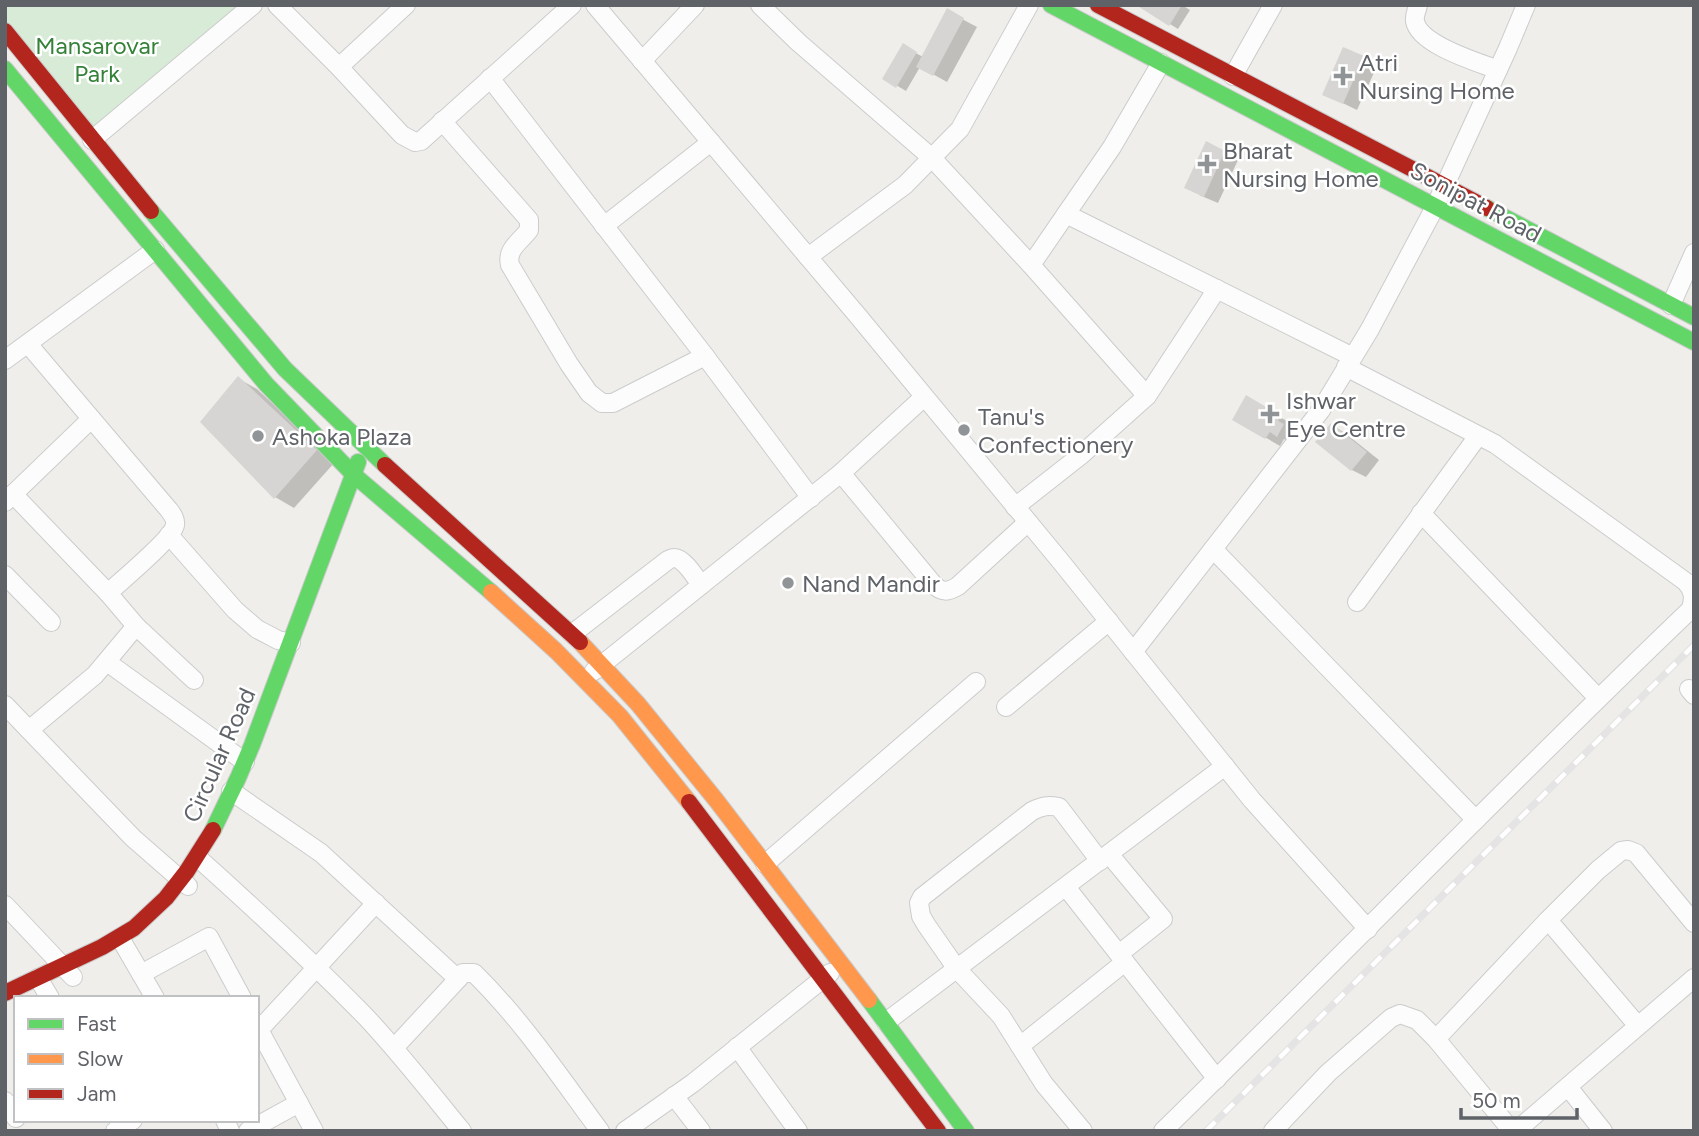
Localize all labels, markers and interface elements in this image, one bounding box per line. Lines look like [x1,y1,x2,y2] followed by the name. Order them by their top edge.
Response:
[35,31,159,88] park label: Mansarovar Park
[1359,48,1515,105] place label: Atri Nursing Home
[1333,66,1353,86] marker: Atri Nursing Home
[1223,136,1379,193] place label: Bharat Nursing Home
[1197,154,1217,174] marker: Bharat Nursing Home
[1405,155,1547,249] street label: Sonipat Road
[1286,386,1406,443] place label: Ishwar Eye Centre
[978,402,1134,459] place label: Tanu's Confectionery
[1260,404,1280,424] marker: Ishwar Eye Centre
[272,422,412,451] place label: Ashoka Plaza
[956,422,972,438] marker: Tanu's Confectionery
[250,428,266,444] marker: Ashoka Plaza
[802,569,940,598] place label: Nand Mandir
[780,575,796,591] marker: Nand Mandir
[176,683,262,827] street label: Circular Road
[14,996,259,1122] legend
[77,1011,117,1036] text: Fast
[77,1046,123,1071] text: Slow
[1461,1076,1576,1120] scale bar
[77,1081,116,1106] text: Jam
[1472,1088,1521,1113] text: 50 m

